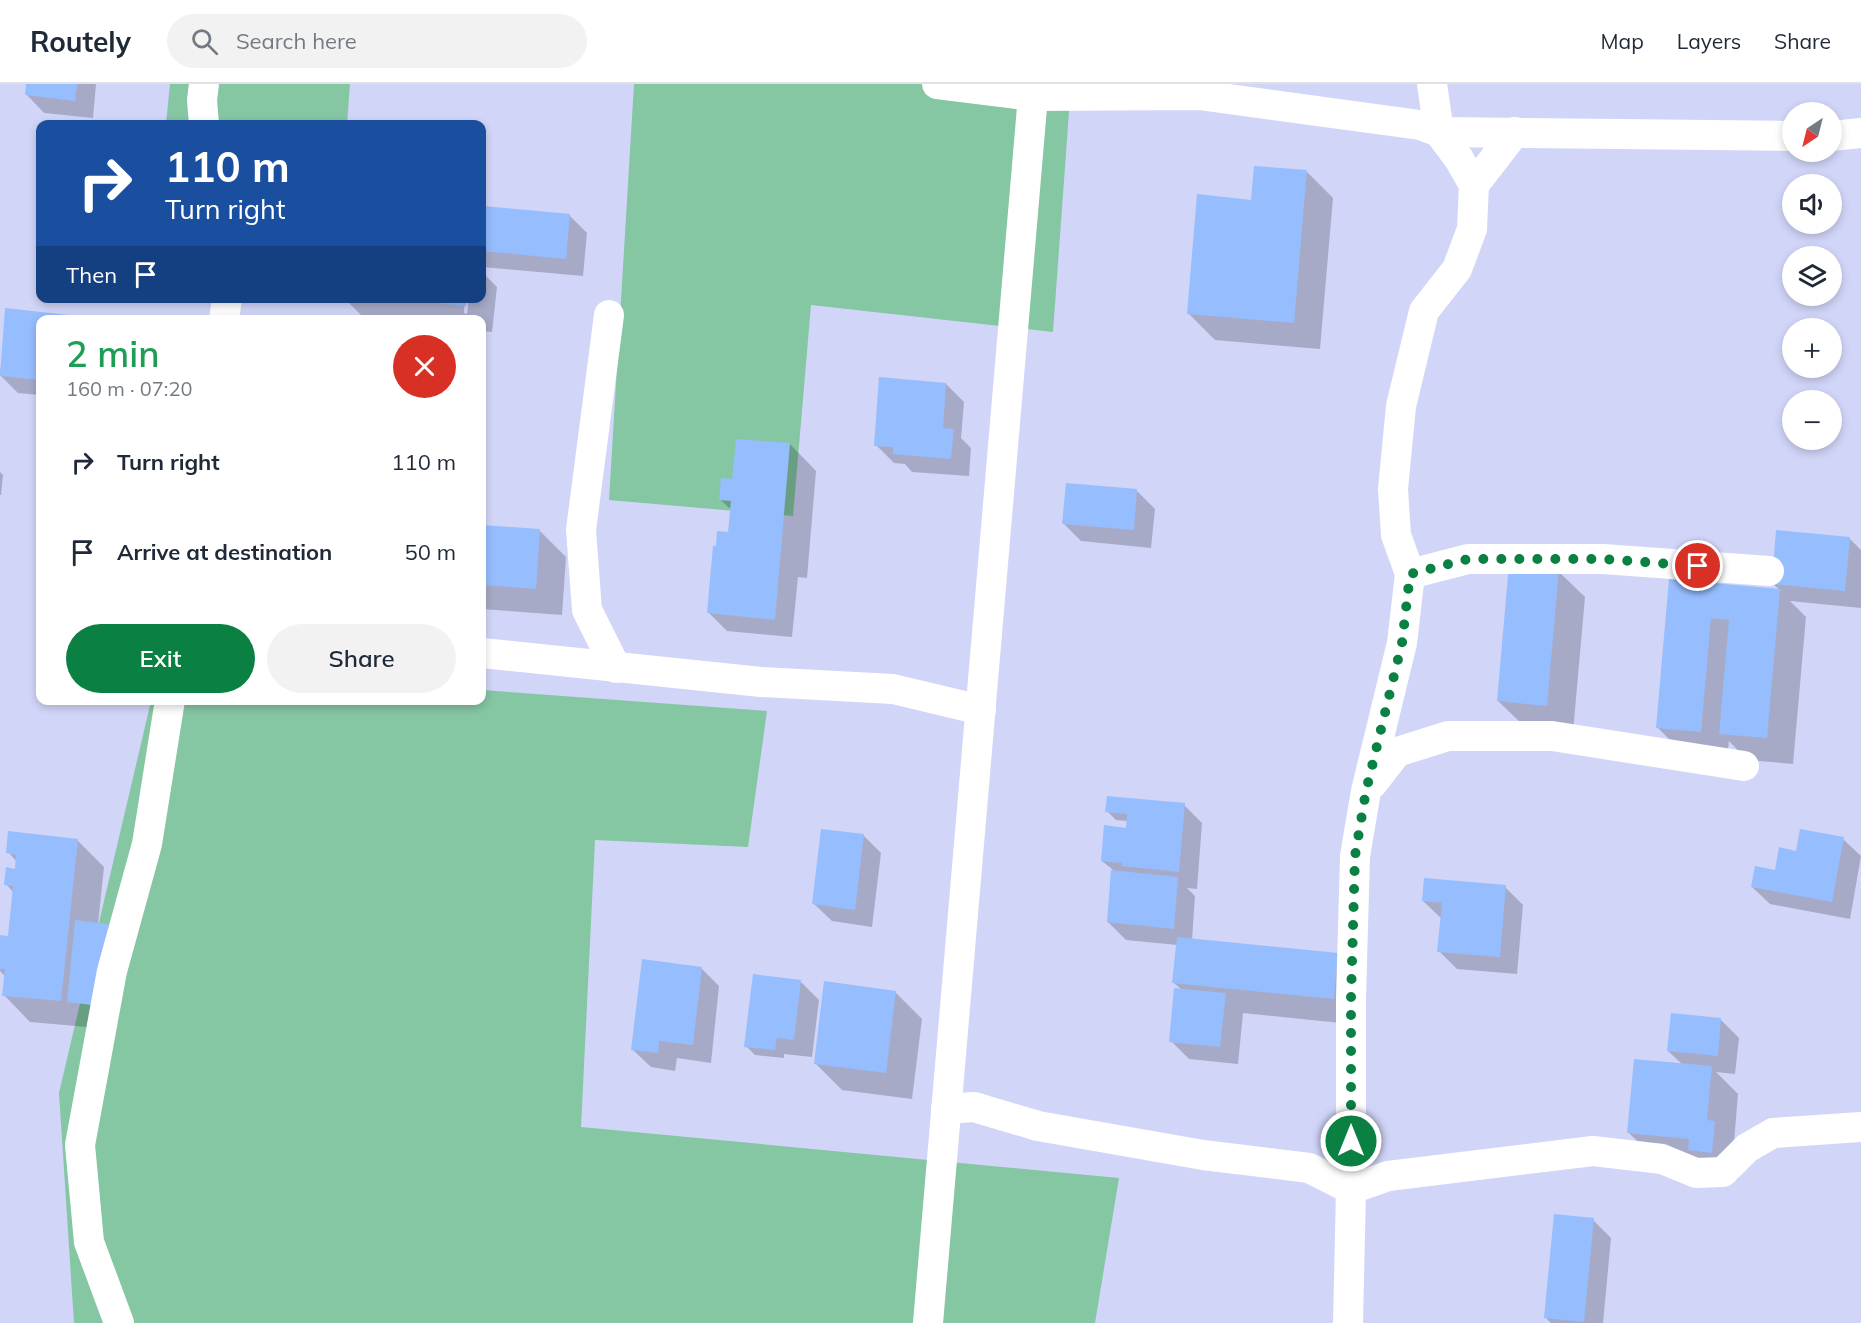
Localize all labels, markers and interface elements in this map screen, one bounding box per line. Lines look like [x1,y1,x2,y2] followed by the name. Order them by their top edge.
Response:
[167,14,587,68] search box
[30,24,131,59] text: Routely
[188,25,221,58] icon: search
[236,27,357,55] text: Search here
[1601,28,1644,54] text: Map
[1677,28,1741,54] text: Layers
[1774,28,1831,54] text: Share
[1782,102,1842,162] north arrow
[1782,102,1842,450] map controls
[165,140,290,193] text: 110 m
[66,144,144,222] icon: right
[1782,174,1842,234] button: sound
[165,192,285,226] text: Turn right
[1782,246,1842,306] button: layers
[129,258,162,291] icon: arrive
[66,261,117,289] text: Then
[1782,318,1842,378] button: +
[66,331,160,376] text: 2 min
[393,335,456,398] button: close
[66,376,192,401] text: 160 m · 07:20
[1782,390,1842,450] button: −
[66,446,99,479] icon: right
[117,448,220,476] text: Turn right
[391,448,456,476] text: 110 m
[66,536,99,569] icon: arrive
[117,538,332,566] text: Arrive at destination
[405,538,456,566] text: 50 m
[1672,540,1723,591] pin
[1681,549,1714,582] icon: arrive
[66,624,255,693] button: Exit
[267,624,456,693] button: Share
[1319,1109,1383,1173] position arrow

